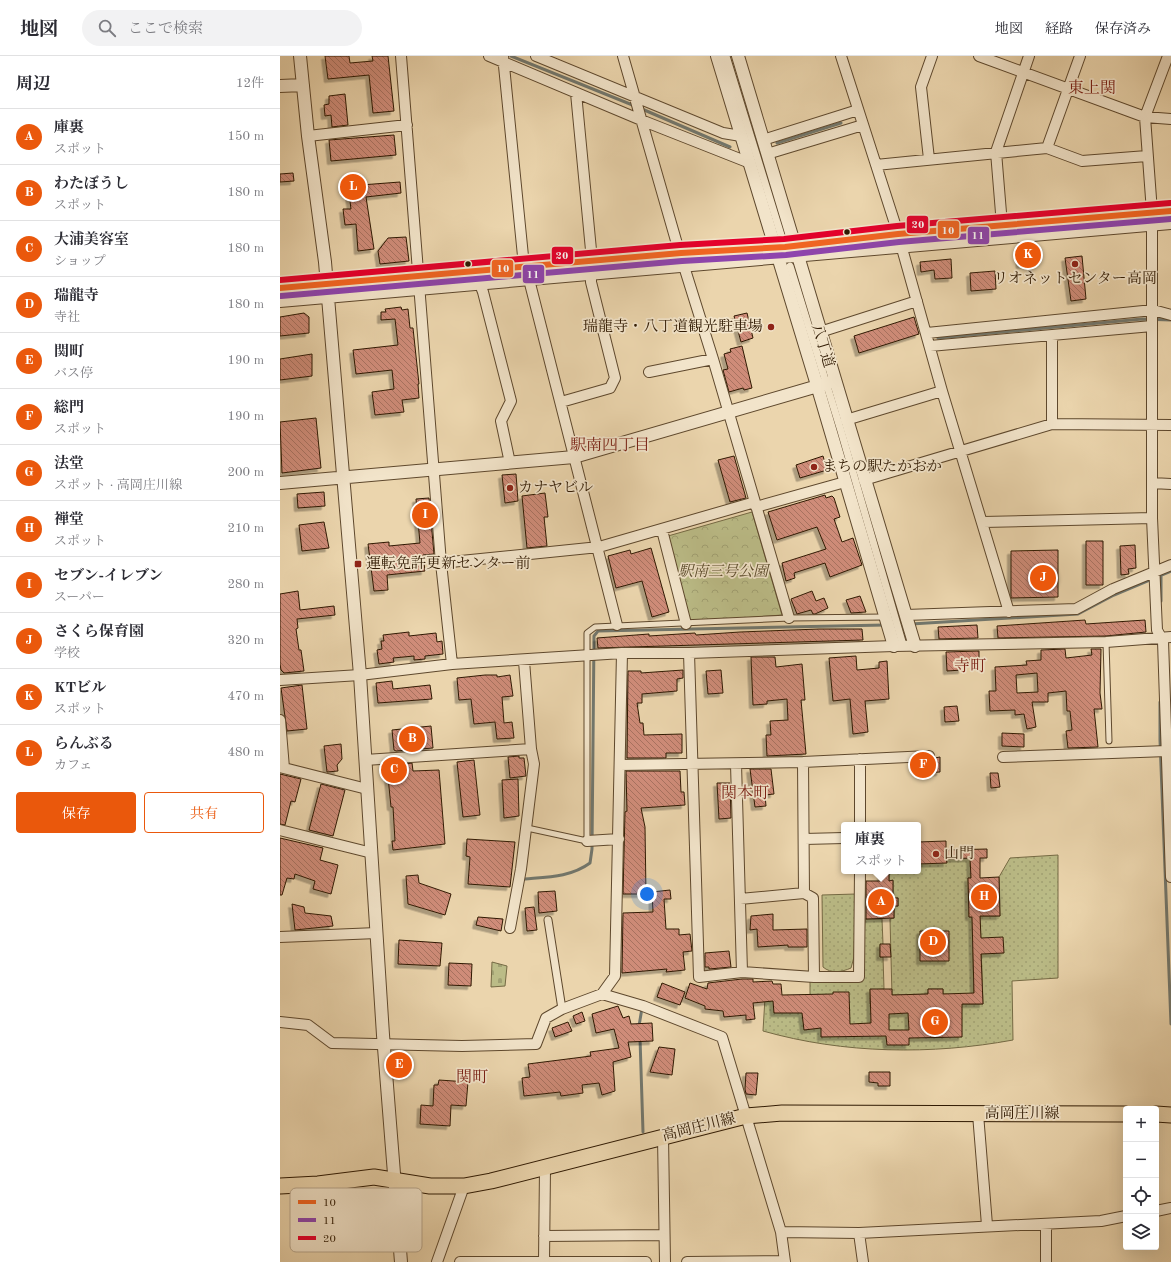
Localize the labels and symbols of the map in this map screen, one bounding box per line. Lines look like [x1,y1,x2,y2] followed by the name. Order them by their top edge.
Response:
[1068,79,1116,97] district label: 東上関
[340,172,366,202] pin: L
[906,215,929,234] line badge: 20
[912,220,924,231] text: 20
[937,220,960,239] line badge: 10
[942,226,954,237] text: 10
[967,226,990,245] line badge: 11
[842,227,852,237] unlabelled marker
[972,231,984,242] text: 11
[1015,240,1041,270] pin: K
[551,246,574,265] line badge: 20
[556,251,568,262] text: 20
[463,259,473,269] unlabelled marker
[491,259,514,278] line badge: 10
[1070,259,1080,269] marker: リオネットセンター高岡
[497,264,509,275] text: 10
[522,264,545,284] line badge: 11
[527,270,539,281] text: 11
[993,270,1157,287] place label: リオネットセンター高岡
[583,318,763,335] place label: 瑞龍寺・八丁道観光駐車場
[766,322,776,332] marker: 瑞龍寺・八丁道観光駐車場
[808,322,838,370] street label: 八丁道
[570,436,650,454] district label: 駅南四丁目
[822,458,942,475] place label: まちの駅たかおか
[809,462,819,472] marker: まちの駅たかおか
[518,480,593,496] place label: カナヤビル
[505,483,515,493] marker: カナヤビル
[412,500,438,530] pin: I
[366,555,530,572] place label: 運転免許更新センター前
[353,559,363,569] marker: 運転免許更新センター前
[678,563,771,580] park label: 駅南三号公園
[1030,563,1056,593] pin: J
[954,657,986,675] district label: 寺町
[399,724,425,754] pin: B
[910,750,936,780] pin: F
[381,755,407,785] pin: C
[721,784,769,802] district label: 関本町
[944,845,974,862] place label: 山門
[931,849,941,859] marker: 山門
[971,882,997,912] pin: H
[637,884,657,904] your location
[868,887,894,917] pin: A
[920,927,946,957] pin: D
[922,1007,948,1037] pin: G
[386,1050,412,1080] pin: E
[456,1068,488,1086] district label: 関町
[984,1105,1060,1122] street label: 高岡庄川線
[660,1110,737,1144] street label: 高岡庄川線
[290,1188,422,1252] legend
[323,1198,336,1209] text: 10
[323,1216,336,1227] text: 11
[323,1234,336,1245] text: 20

